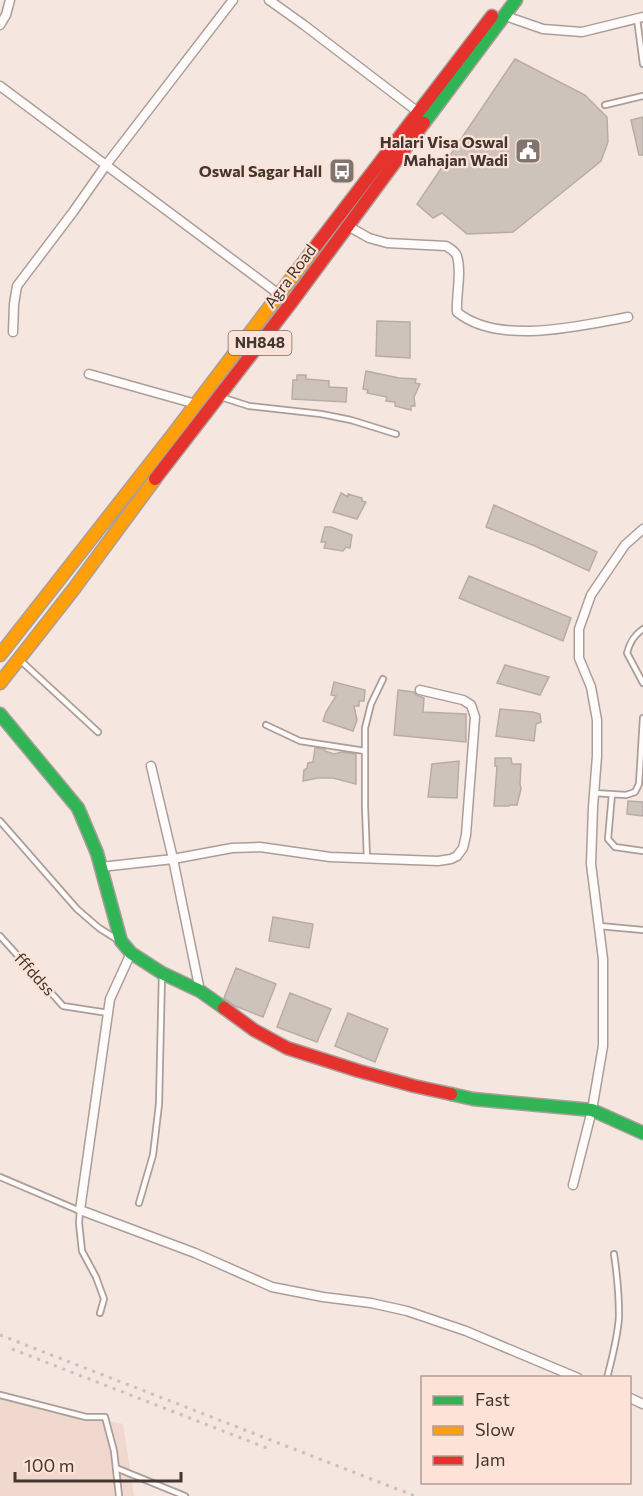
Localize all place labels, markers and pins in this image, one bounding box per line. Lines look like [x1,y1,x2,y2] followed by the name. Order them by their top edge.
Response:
[380,132,508,169] place label: Halari Visa Oswal Mahajan Wadi
[513,136,543,166] public building icon: Halari Visa Oswal Mahajan Wadi
[327,156,357,186] bus stop icon: Oswal Sagar Hall
[199,161,322,180] place label: Oswal Sagar Hall

